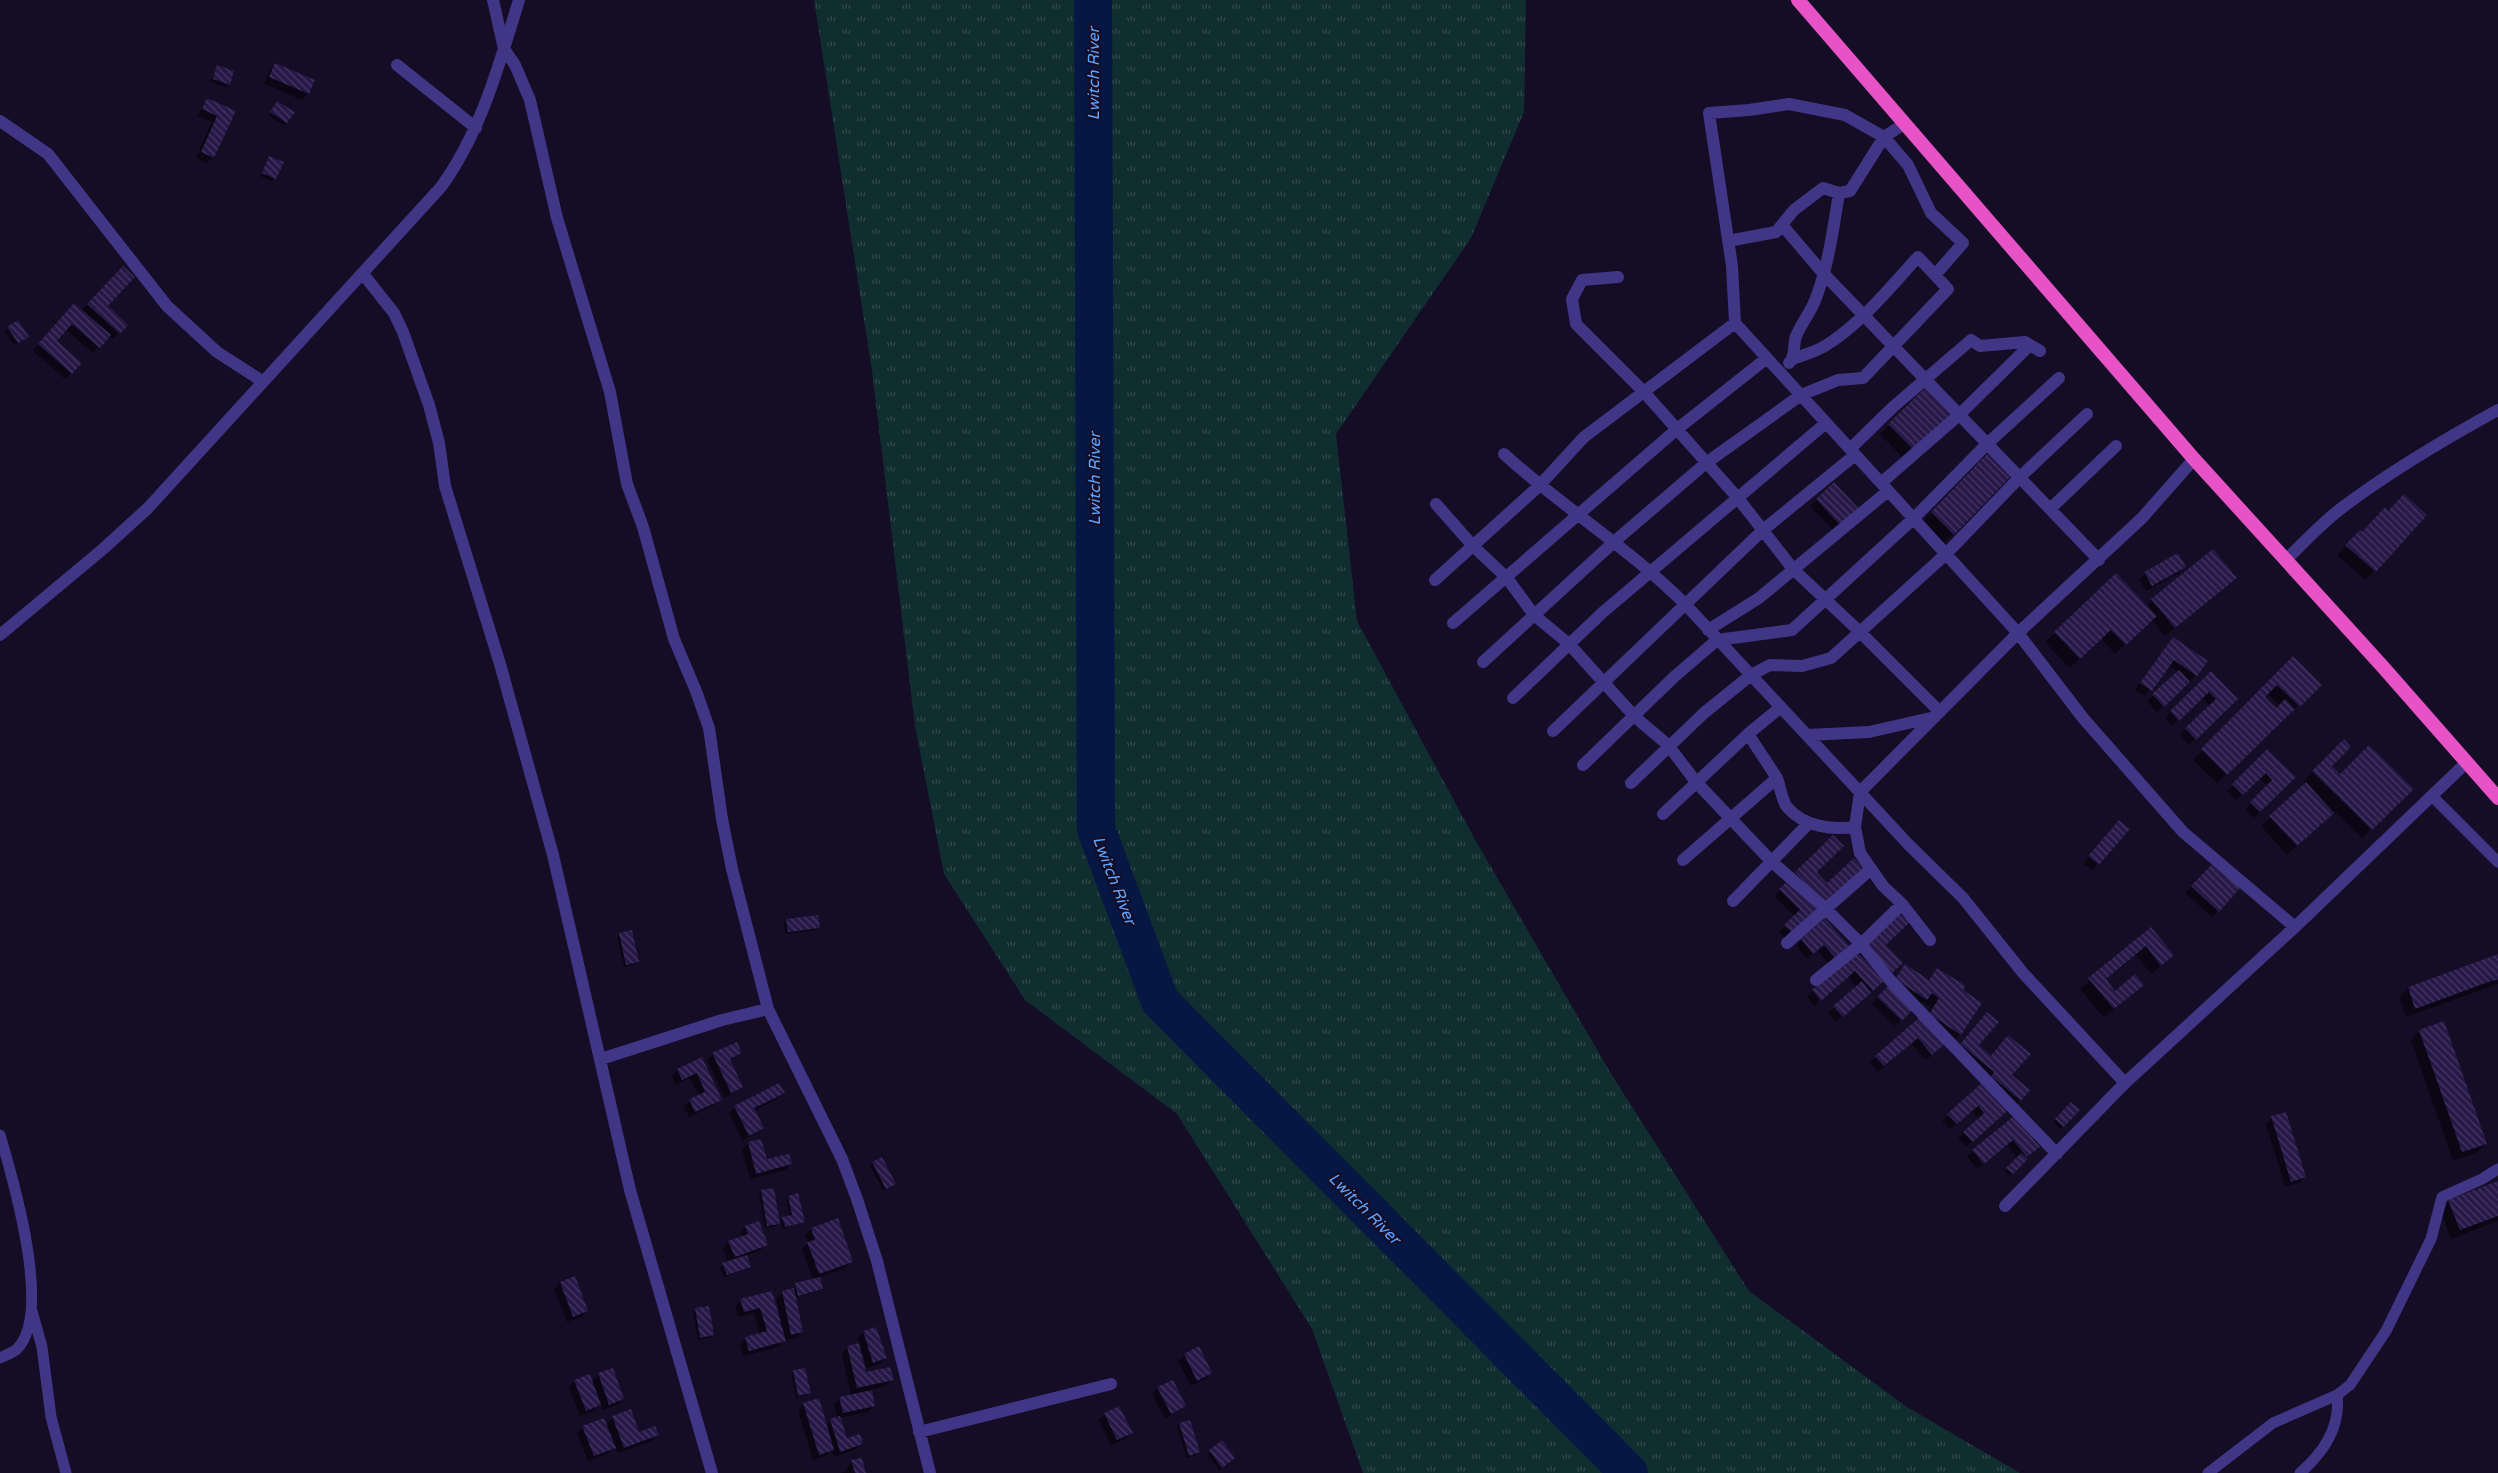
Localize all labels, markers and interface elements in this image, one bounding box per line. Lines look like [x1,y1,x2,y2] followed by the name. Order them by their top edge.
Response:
[1084,26,1104,121] water label: Lwitch River
[1085,431,1105,526] water label: Lwitch River
[1088,833,1141,929] water label: Lwitch River
[1324,1169,1406,1250] water label: Lwitch River

